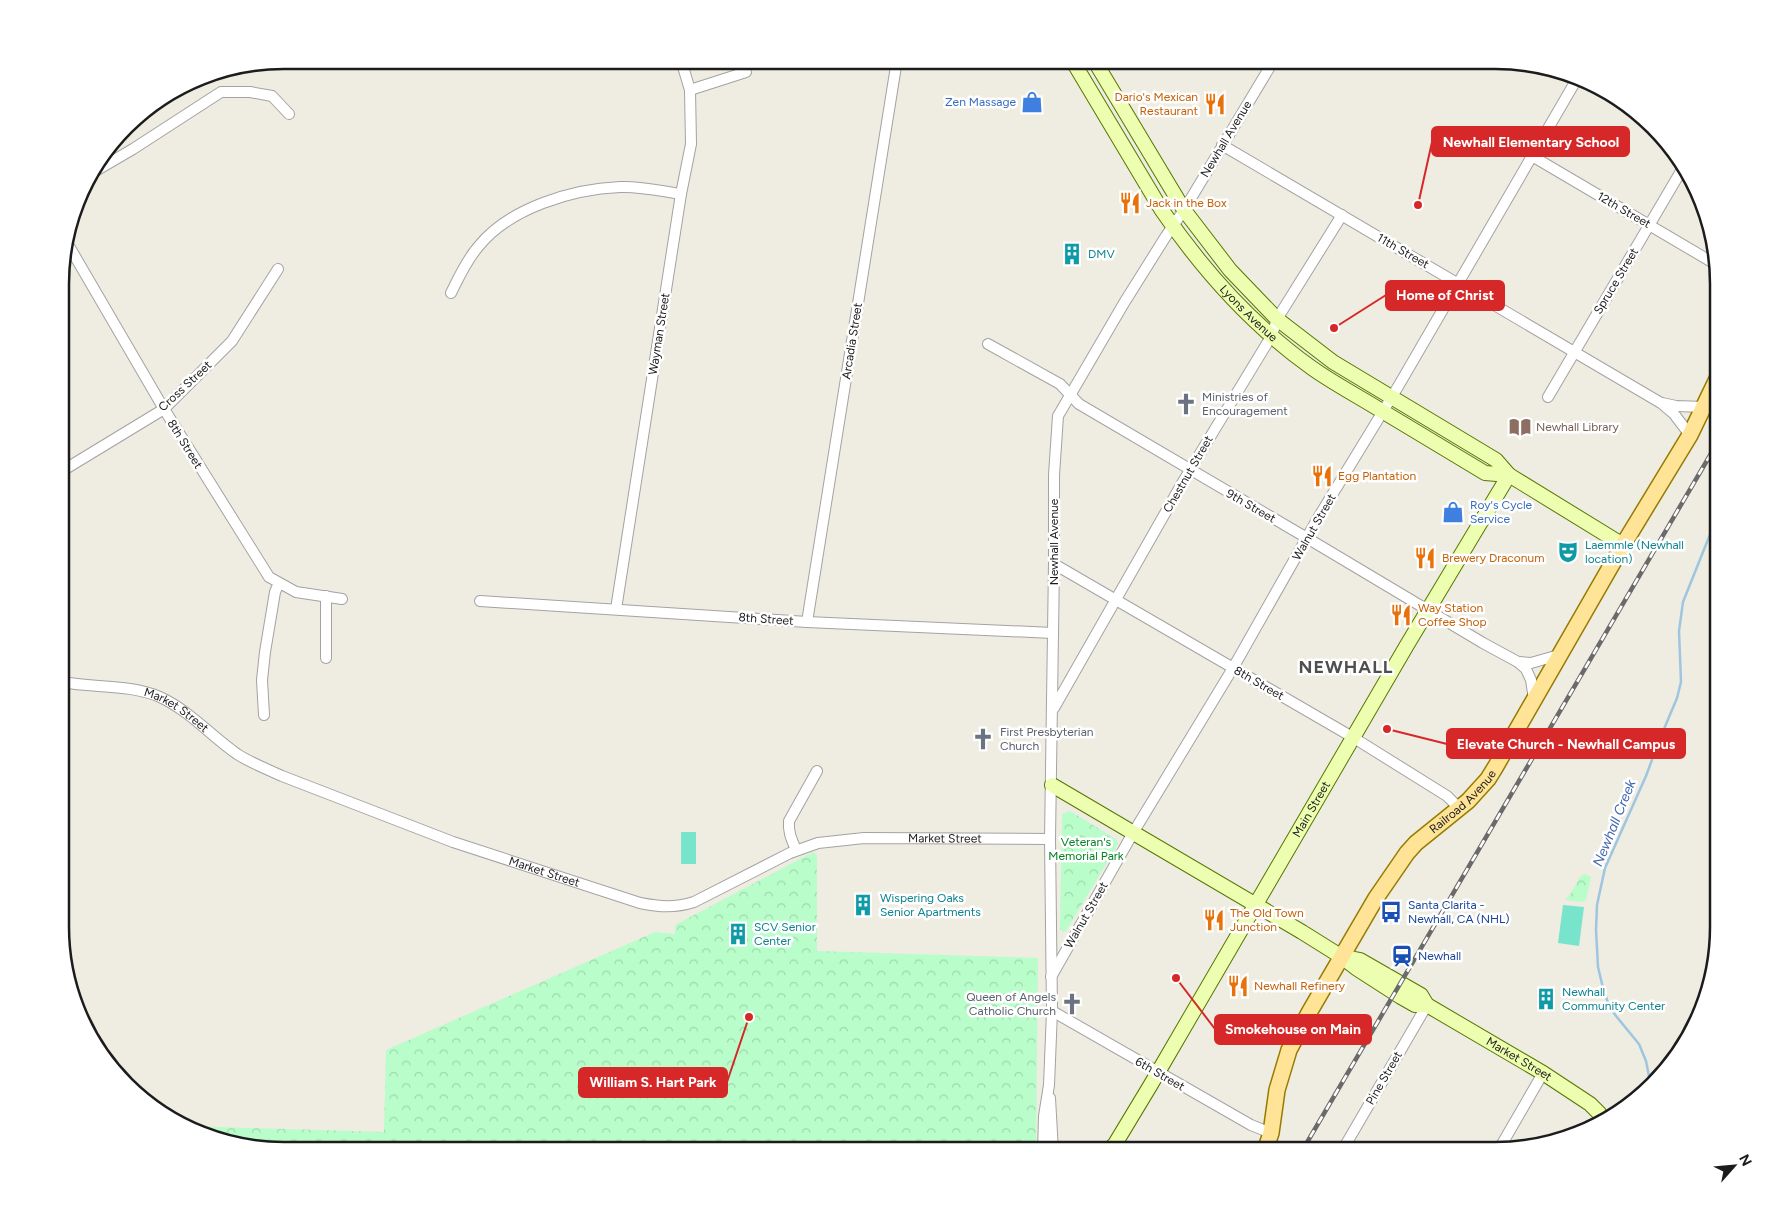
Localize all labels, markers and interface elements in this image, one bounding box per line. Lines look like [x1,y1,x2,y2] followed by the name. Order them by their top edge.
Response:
[1019,89,1045,115] shop icon: Zen Massage
[1114,90,1198,118] place label: Dario's Mexican Restaurant
[1202,91,1228,117] restaurant icon: Dario's Mexican Restaurant
[945,95,1016,109] place label: Zen Massage
[1198,98,1255,180] street label: Newhall Avenue
[1432,127,1629,156] callout: Newhall Elementary School
[1443,134,1619,151] text: Newhall Elementary School
[1595,189,1654,231] street label: 12th Street
[1117,190,1143,216] restaurant icon: Jack in the Box
[1146,196,1227,210] place label: Jack in the Box
[1375,231,1432,272] street label: 11th Street
[1059,241,1085,267] building icon: DMV
[1591,245,1642,317] street label: Spruce Street
[1088,247,1115,261] place label: DMV
[1386,281,1504,310] callout: Home of Christ
[1217,282,1281,345] street label: Lyons Avenue
[1396,287,1494,304] text: Home of Christ
[646,291,672,376] street label: Wayman Street
[839,301,865,380] street label: Arcadia Street
[156,358,215,414] street label: Cross Street
[1202,390,1288,418] place label: Ministries of Encouragement
[1173,391,1199,417] church icon: Ministries of Encouragement
[1507,414,1533,440] library icon: Newhall Library
[164,417,206,471] street label: 8th Street
[1536,420,1619,434] place label: Newhall Library
[1160,433,1216,515] street label: Chestnut Street
[1309,463,1335,489] restaurant icon: Egg Plantation
[1338,469,1416,483] place label: Egg Plantation
[1224,486,1279,526] street label: 9th Street
[1289,491,1339,563] street label: Walnut Street
[1047,498,1061,585] street label: Newhall Avenue
[1470,498,1533,526] place label: Roy's Cycle Service
[1440,499,1466,525] shop icon: Roy's Cycle Service
[1585,538,1684,566] place label: Laemmle (Newhall location)
[1555,539,1581,565] theatre icon: Laemmle (Newhall location)
[1412,545,1438,571] restaurant icon: Brewery Draconum
[1442,551,1544,565] place label: Brewery Draconum
[1418,601,1487,629] place label: Way Station Coffee Shop
[1388,602,1414,628] restaurant icon: Way Station Coffee Shop
[738,610,794,628] street label: 8th Street
[1299,656,1393,678] district label: NEWHALL
[1232,663,1287,703] street label: 8th Street
[142,685,212,735] street label: Market Street
[1000,725,1094,753] place label: First Presbyterian Church
[970,726,996,752] church icon: First Presbyterian Church
[1447,729,1685,758] callout: Elevate Church - Newhall Campus
[1457,736,1676,753] text: Elevate Church - Newhall Campus
[1427,767,1499,836] street label: Railroad Avenue
[1589,776,1640,869] water label: Newhall Creek
[1290,778,1333,840] street label: Main Street
[908,831,982,846] street label: Market Street
[1048,835,1124,863] park label: Veteran's Memorial Park
[507,854,582,890] street label: Market Street
[1061,879,1111,951] street label: Walnut Street
[880,891,981,919] place label: Wispering Oaks Senior Apartments
[850,892,876,918] building icon: Wispering Oaks Senior Apartments
[1408,898,1510,926] place label: Santa Clarita - Newhall, CA (NHL)
[1378,899,1404,925] bus stop icon: Santa Clarita - Newhall, CA (NHL)
[1230,906,1304,934] place label: The Old Town Junction
[1201,907,1227,933] restaurant icon: The Old Town Junction
[754,920,816,948] place label: SCV Senior Center
[725,921,751,947] building icon: SCV Senior Center
[1389,943,1415,969] station icon: Newhall
[1418,949,1461,963] place label: Newhall
[1225,973,1251,999] restaurant icon: Newhall Refinery
[1254,979,1346,993] place label: Newhall Refinery
[1562,985,1665,1013] place label: Newhall Community Center
[1533,986,1559,1012] building icon: Newhall Community Center
[966,990,1056,1018] place label: Queen of Angels Catholic Church
[1059,991,1085,1017] church icon: Queen of Angels Catholic Church
[1215,1015,1371,1044] callout: Smokehouse on Main
[1225,1021,1361,1038] text: Smokehouse on Main
[1484,1034,1555,1084] street label: Market Street
[1363,1048,1405,1107] street label: Pine Street
[1133,1054,1188,1094] street label: 6th Street
[579,1068,727,1097] callout: William S. Hart Park
[589,1074,717,1091] text: William S. Hart Park
[1709,1141,1759,1191] north arrow
[1735,1152,1755,1169] text: N

